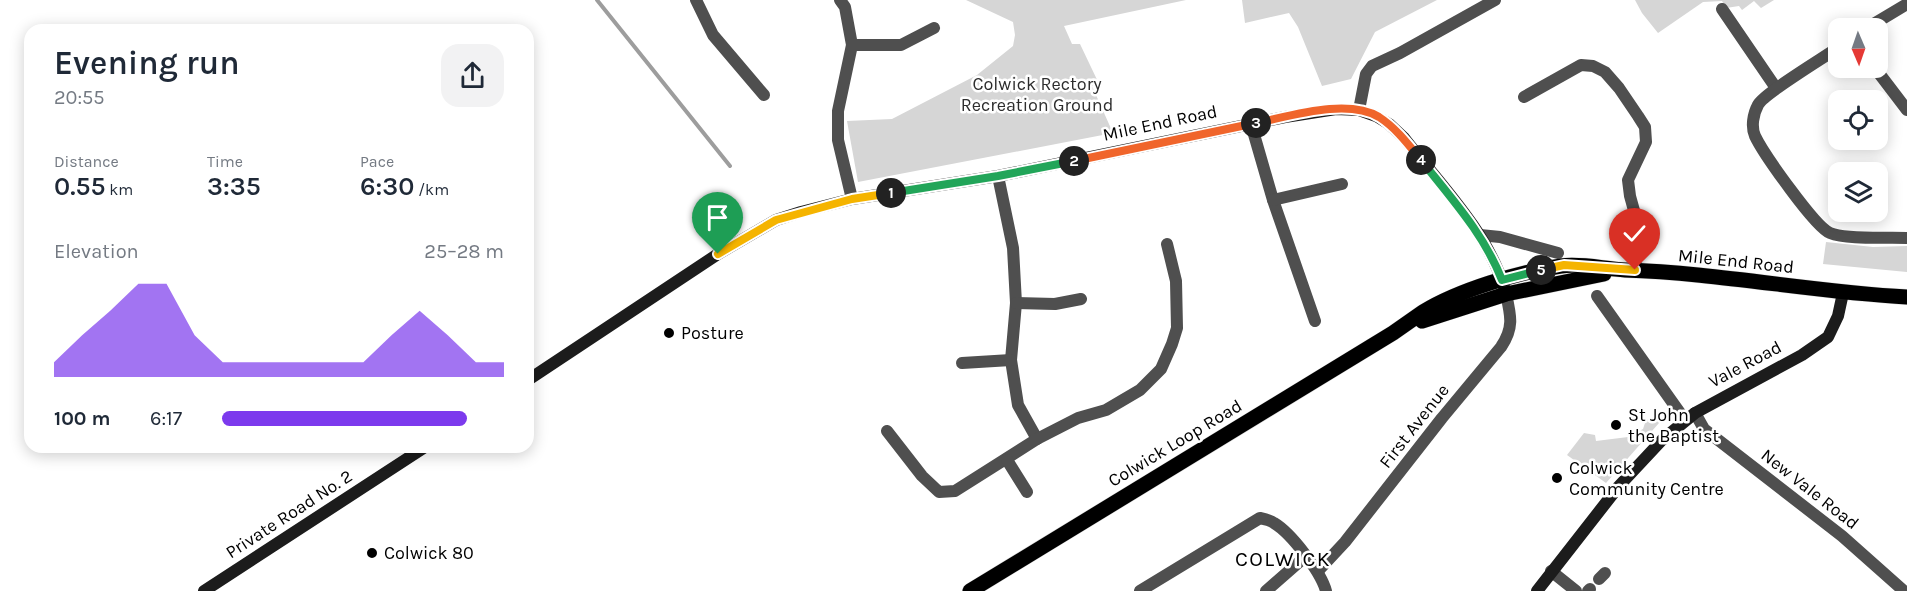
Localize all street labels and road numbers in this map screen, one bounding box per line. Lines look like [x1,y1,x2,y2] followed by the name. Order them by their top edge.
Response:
[1101,100,1219,146] street label: Mile End Road
[1677,244,1795,278] street label: Mile End Road
[1705,336,1785,392] street label: Vale Road
[1374,379,1454,473] street label: First Avenue
[1104,394,1246,492] street label: Colwick Loop Road
[1757,444,1863,534] street label: New Vale Road
[221,465,357,563] street label: Private Road No. 2

